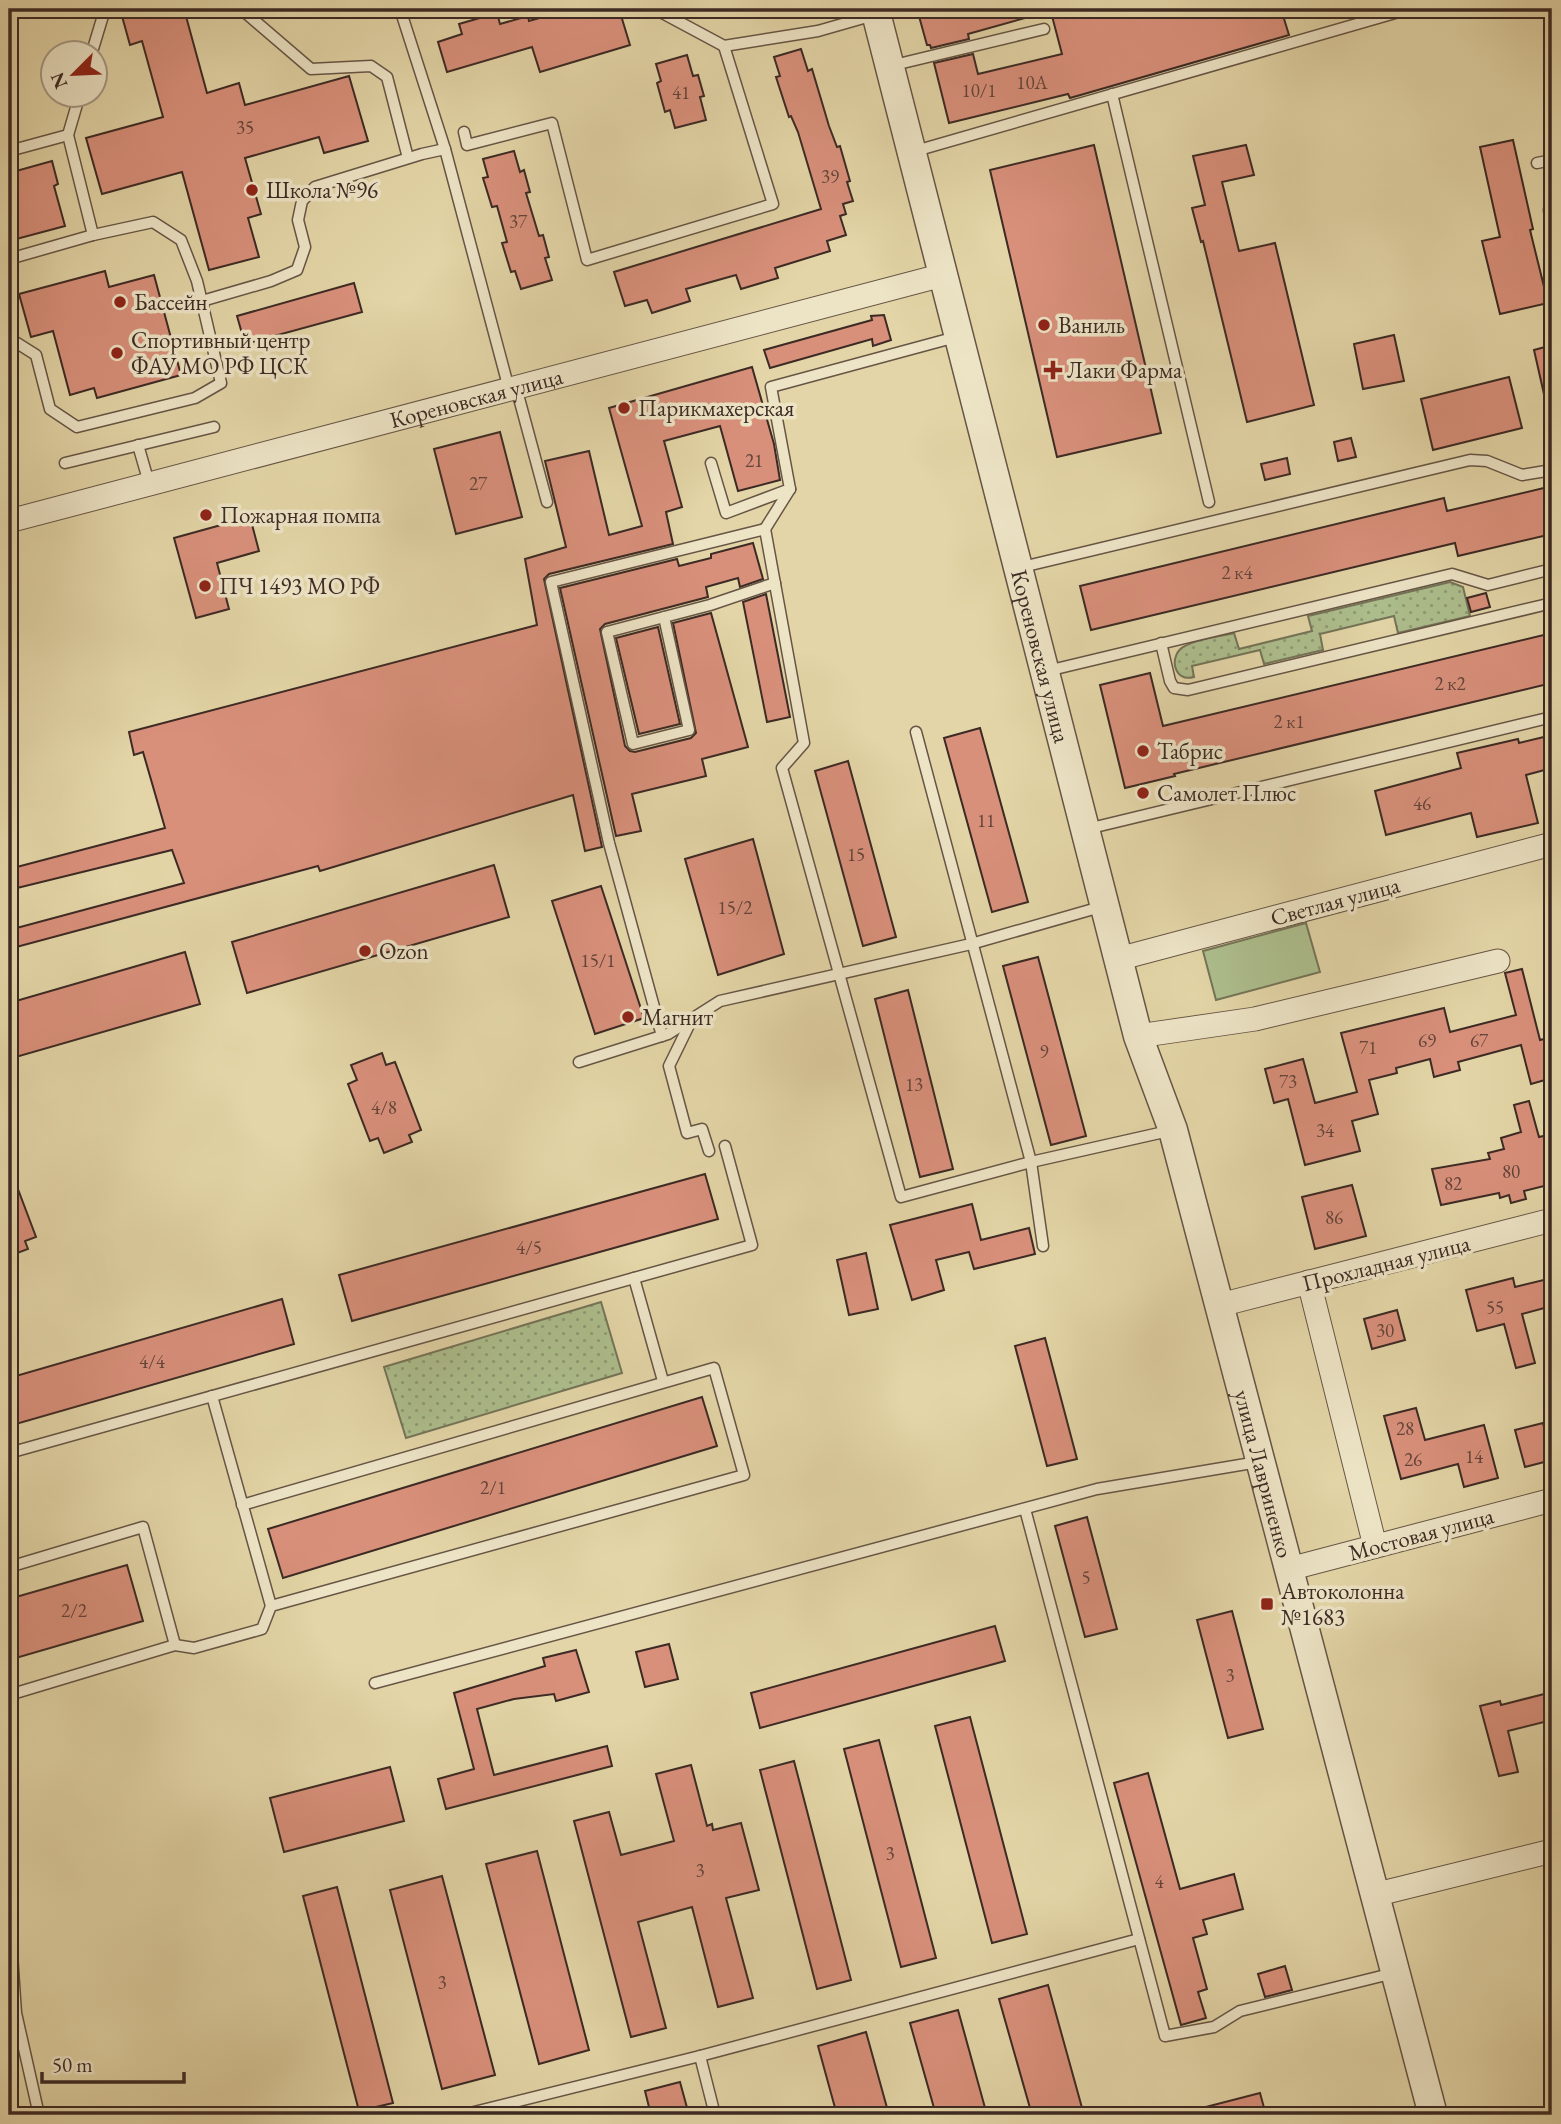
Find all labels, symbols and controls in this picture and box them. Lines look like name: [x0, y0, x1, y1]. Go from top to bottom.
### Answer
north arrow: [38, 38, 108, 108]
text: N: [44, 68, 73, 93]
house number: 10А: [1016, 70, 1049, 95]
house number: 10/1: [962, 78, 996, 103]
house number: 41: [672, 80, 690, 105]
house number: 35: [236, 115, 254, 140]
house number: 39: [821, 164, 839, 189]
place label: Школа №96: [266, 175, 378, 205]
marker: Школа №96: [244, 182, 260, 198]
house number: 37: [509, 209, 528, 234]
place label: Бассейн: [134, 287, 208, 317]
marker: Бассейн: [112, 294, 128, 310]
place label: Ваниль: [1058, 310, 1125, 340]
marker: Ваниль: [1036, 317, 1052, 333]
place label: Спортивный центр ФАУ МО РФ ЦСК: [131, 325, 311, 381]
marker: Спортивный центр ФАУ МО РФ ЦСК: [109, 345, 125, 361]
place label: Лаки Фарма: [1067, 355, 1183, 385]
street label: Кореновская улица: [386, 361, 567, 435]
marker: Лаки Фарма: [1045, 362, 1061, 378]
place label: Парикмахерская: [638, 393, 794, 423]
marker: Парикмахерская: [616, 400, 632, 416]
house number: 21: [745, 448, 763, 473]
house number: 27: [469, 471, 488, 496]
place label: Пожарная помпа: [220, 500, 381, 530]
marker: Пожарная помпа: [198, 507, 214, 523]
house number: 2 к4: [1221, 560, 1253, 585]
street label: Кореновская улица: [1004, 566, 1077, 747]
place label: ПЧ 1493 МО РФ: [219, 571, 380, 601]
marker: ПЧ 1493 МО РФ: [197, 578, 213, 594]
house number: 2 к2: [1434, 671, 1466, 696]
house number: 2 к1: [1273, 709, 1305, 734]
place label: Табрис: [1157, 736, 1223, 766]
marker: Табрис: [1135, 743, 1151, 759]
place label: Самолет Плюс: [1157, 778, 1296, 808]
marker: Самолет Плюс: [1135, 785, 1151, 801]
house number: 46: [1413, 791, 1431, 816]
house number: 11: [977, 808, 995, 833]
house number: 15: [847, 842, 865, 867]
street label: Светлая улица: [1267, 869, 1404, 933]
house number: 15/2: [718, 895, 752, 920]
place label: Ozon: [379, 936, 429, 966]
marker: Ozon: [357, 943, 373, 959]
house number: 15/1: [581, 948, 615, 973]
place label: Магнит: [642, 1002, 714, 1032]
marker: Магнит: [620, 1009, 636, 1025]
house number: 69: [1418, 1028, 1436, 1053]
house number: 67: [1470, 1028, 1489, 1053]
house number: 71: [1359, 1035, 1377, 1060]
house number: 9: [1039, 1039, 1049, 1064]
house number: 73: [1279, 1069, 1297, 1094]
house number: 13: [905, 1072, 923, 1097]
house number: 4/8: [371, 1095, 397, 1120]
house number: 34: [1316, 1118, 1335, 1143]
house number: 80: [1502, 1159, 1520, 1184]
house number: 82: [1444, 1171, 1462, 1196]
house number: 86: [1325, 1205, 1343, 1230]
street label: Прохладная улица: [1299, 1227, 1474, 1298]
house number: 4/5: [516, 1235, 542, 1260]
house number: 55: [1486, 1295, 1504, 1320]
house number: 30: [1376, 1318, 1394, 1343]
house number: 4/4: [139, 1349, 166, 1374]
street label: улица Лавриненко: [1227, 1386, 1300, 1561]
house number: 28: [1396, 1416, 1414, 1441]
house number: 14: [1465, 1444, 1484, 1469]
house number: 26: [1404, 1447, 1422, 1472]
house number: 2/1: [480, 1475, 506, 1500]
street label: Мостовая улица: [1345, 1500, 1498, 1568]
house number: 5: [1081, 1565, 1091, 1590]
place label: Автоколонна №1683: [1280, 1576, 1405, 1632]
marker: Автоколонна №1683: [1259, 1596, 1275, 1612]
house number: 2/2: [61, 1598, 87, 1623]
house number: 3: [1225, 1663, 1235, 1688]
house number: 3: [885, 1841, 895, 1866]
house number: 3: [695, 1858, 705, 1883]
house number: 4: [1154, 1869, 1164, 1894]
house number: 3: [437, 1970, 447, 1995]
scale bar: [42, 2040, 184, 2084]
text: 50 m: [52, 2051, 93, 2078]

